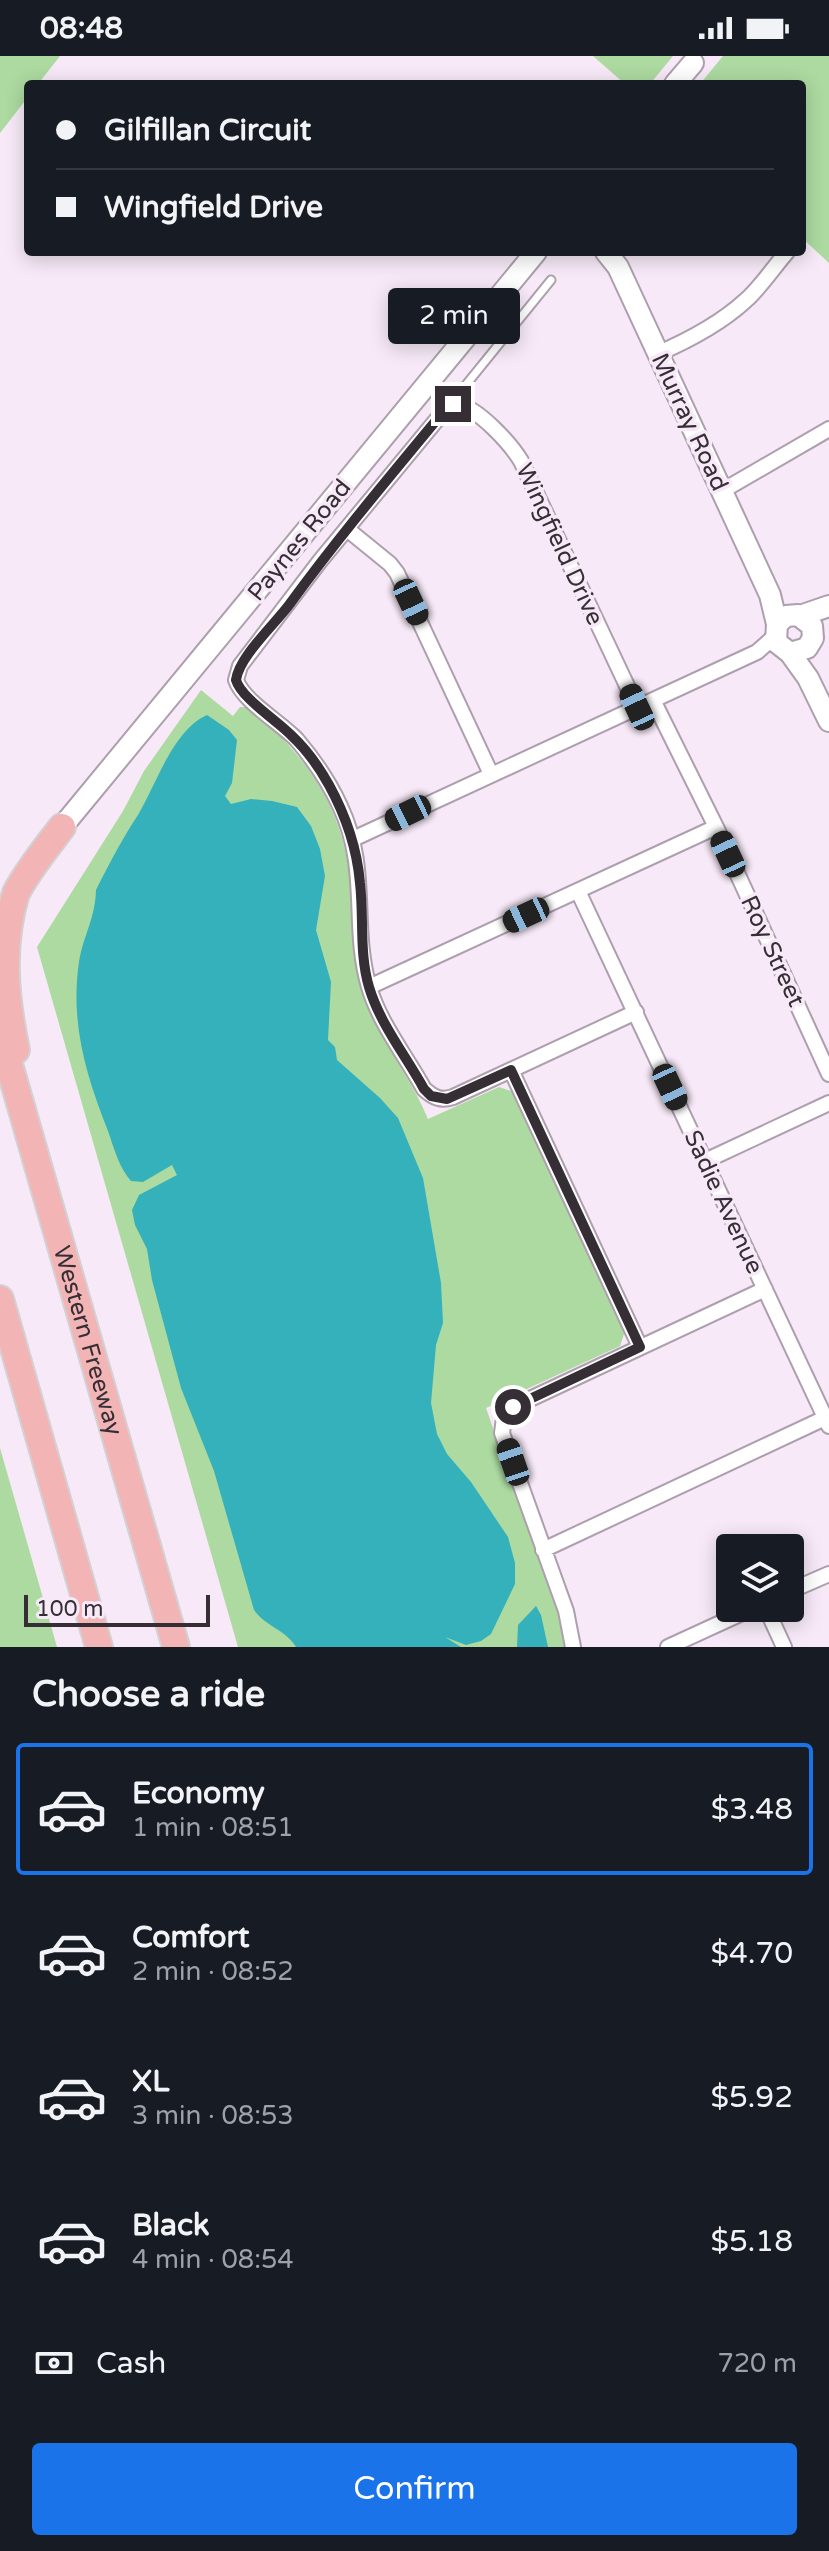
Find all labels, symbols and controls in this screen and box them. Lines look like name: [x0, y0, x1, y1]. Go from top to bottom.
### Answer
text: 08:48: [40, 10, 123, 47]
text: Gilfillan Circuit: [104, 112, 311, 149]
text: Wingfield Drive: [104, 189, 323, 226]
callout: 2 min: [387, 288, 519, 344]
text: 2 min: [419, 300, 489, 331]
street label: Murray Road: [645, 349, 734, 496]
route end: [435, 386, 471, 422]
street label: Wingfield Drive: [509, 459, 610, 630]
street label: Paynes Road: [242, 474, 357, 607]
car: [390, 575, 432, 629]
car: [616, 680, 658, 734]
car: [381, 792, 435, 834]
car: [707, 827, 749, 881]
street label: Roy Street: [734, 891, 811, 1011]
car: [499, 894, 553, 936]
car: [649, 1060, 691, 1114]
street label: Sadie Avenue: [678, 1126, 769, 1279]
street label: Western Freeway: [47, 1243, 129, 1439]
route start: [495, 1389, 531, 1425]
car: [494, 1435, 532, 1489]
map controls: [716, 1534, 804, 1622]
button: layers: [716, 1534, 804, 1622]
scale bar: [24, 1591, 210, 1627]
text: 100 m: [36, 1596, 103, 1622]
text: Choose a ride: [32, 1673, 265, 1716]
icon: car: [36, 1773, 108, 1845]
text: Economy: [132, 1775, 265, 1812]
text: $3.48: [711, 1791, 793, 1828]
text: 1 min · 08:51: [132, 1812, 294, 1843]
icon: car: [36, 1917, 108, 1989]
text: Comfort: [132, 1919, 250, 1956]
text: $4.70: [711, 1935, 793, 1972]
text: 2 min · 08:52: [132, 1956, 294, 1987]
icon: car: [36, 2061, 108, 2133]
text: XL: [132, 2063, 169, 2100]
text: $5.92: [711, 2079, 793, 2116]
text: 3 min · 08:53: [132, 2100, 294, 2131]
icon: car: [36, 2205, 108, 2277]
text: Black: [132, 2207, 209, 2244]
text: $5.18: [711, 2223, 793, 2260]
text: 4 min · 08:54: [132, 2244, 294, 2275]
icon: cash: [32, 2341, 76, 2385]
text: Cash: [96, 2345, 166, 2382]
text: 720 m: [717, 2348, 797, 2379]
button: Confirm: [32, 2443, 797, 2535]

